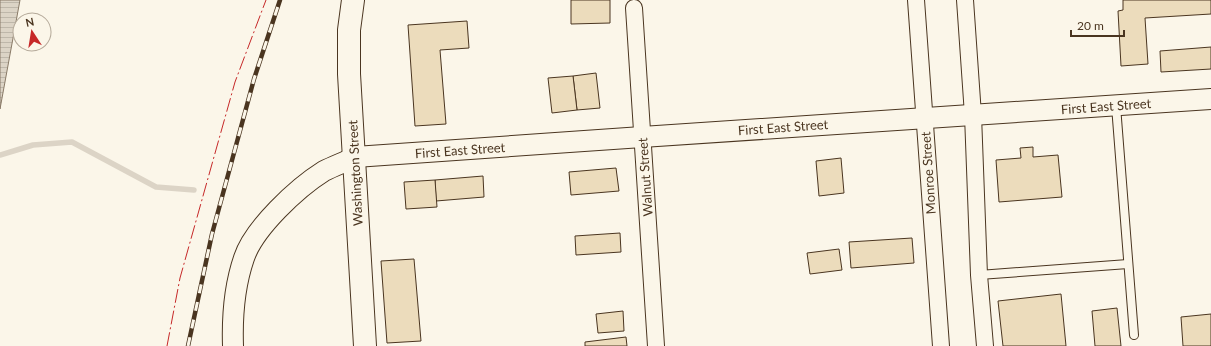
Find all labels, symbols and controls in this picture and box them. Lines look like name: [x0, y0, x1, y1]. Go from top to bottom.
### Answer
north arrow: [12, 12, 52, 52]
scale bar: [1071, 12, 1124, 38]
text: N: [24, 14, 35, 29]
text: 20 m: [1077, 18, 1104, 33]
street label: First East Street: [1060, 95, 1152, 117]
street label: First East Street: [737, 116, 829, 138]
street label: Washington Street: [344, 119, 366, 226]
street label: Monroe Street: [917, 131, 939, 215]
street label: Walnut Street: [634, 137, 656, 217]
street label: First East Street: [414, 139, 506, 161]

